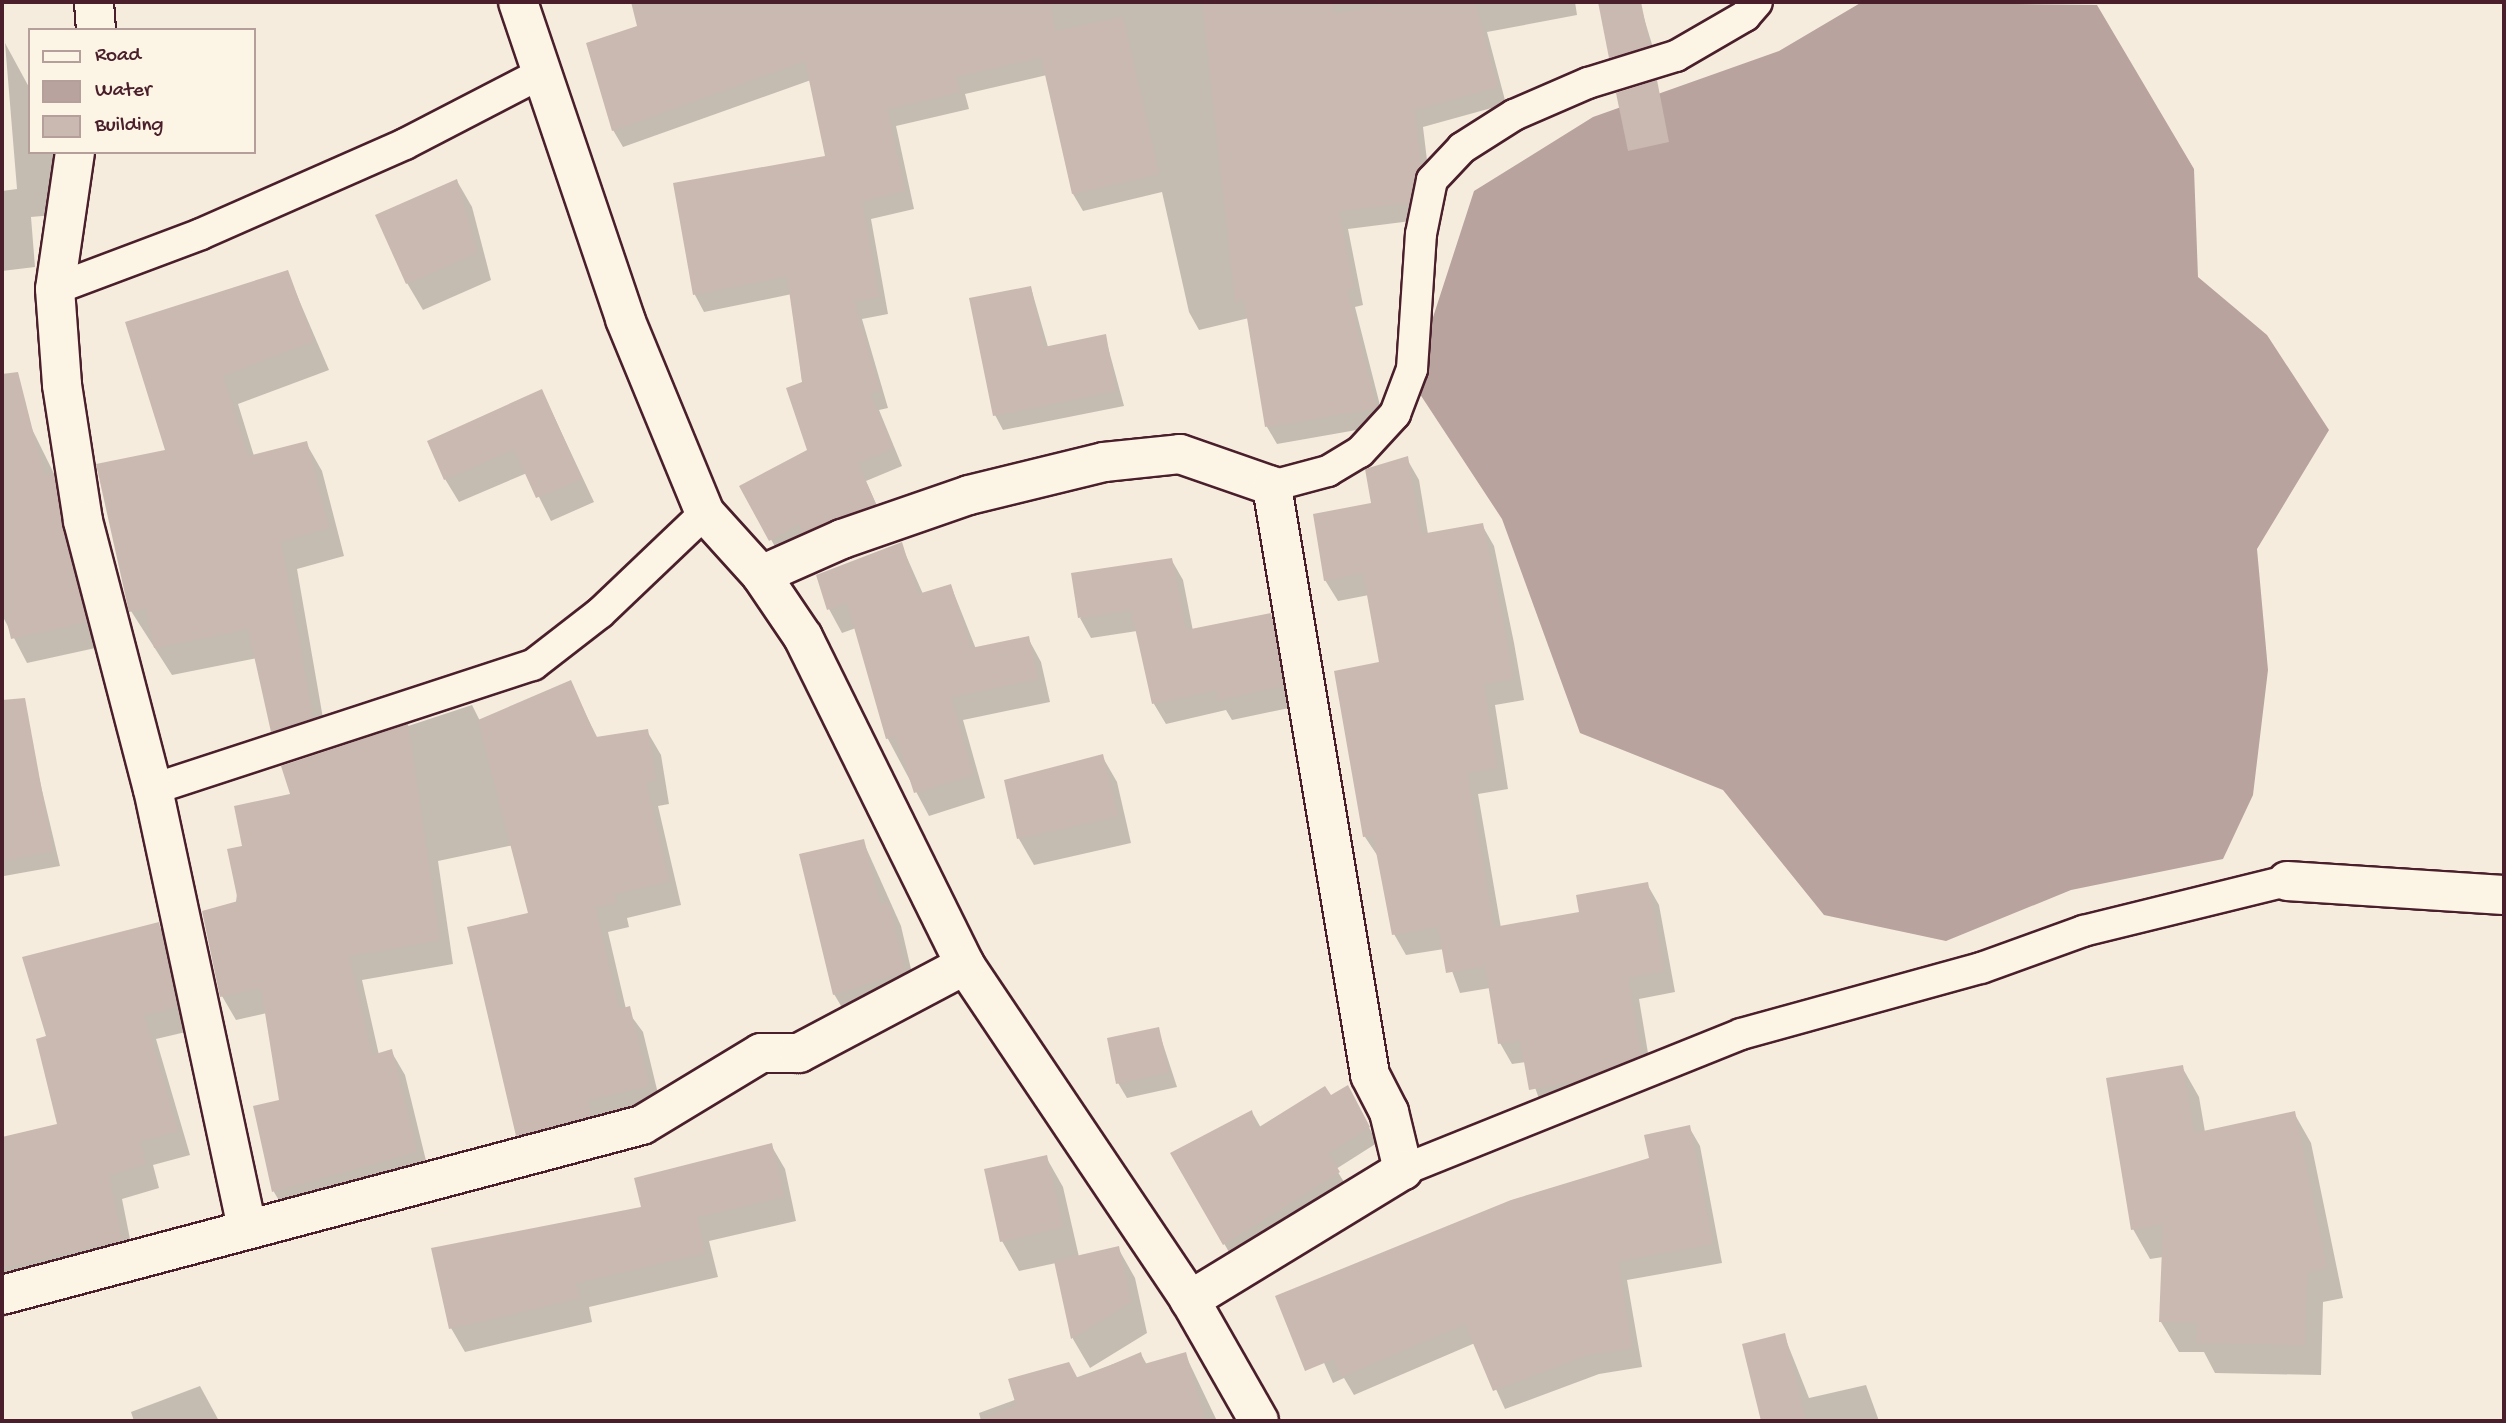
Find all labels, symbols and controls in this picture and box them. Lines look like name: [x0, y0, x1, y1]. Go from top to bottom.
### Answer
legend: [28, 28, 256, 154]
text: Road: [95, 44, 141, 69]
text: Water: [95, 79, 151, 104]
text: Building: [95, 114, 164, 139]

